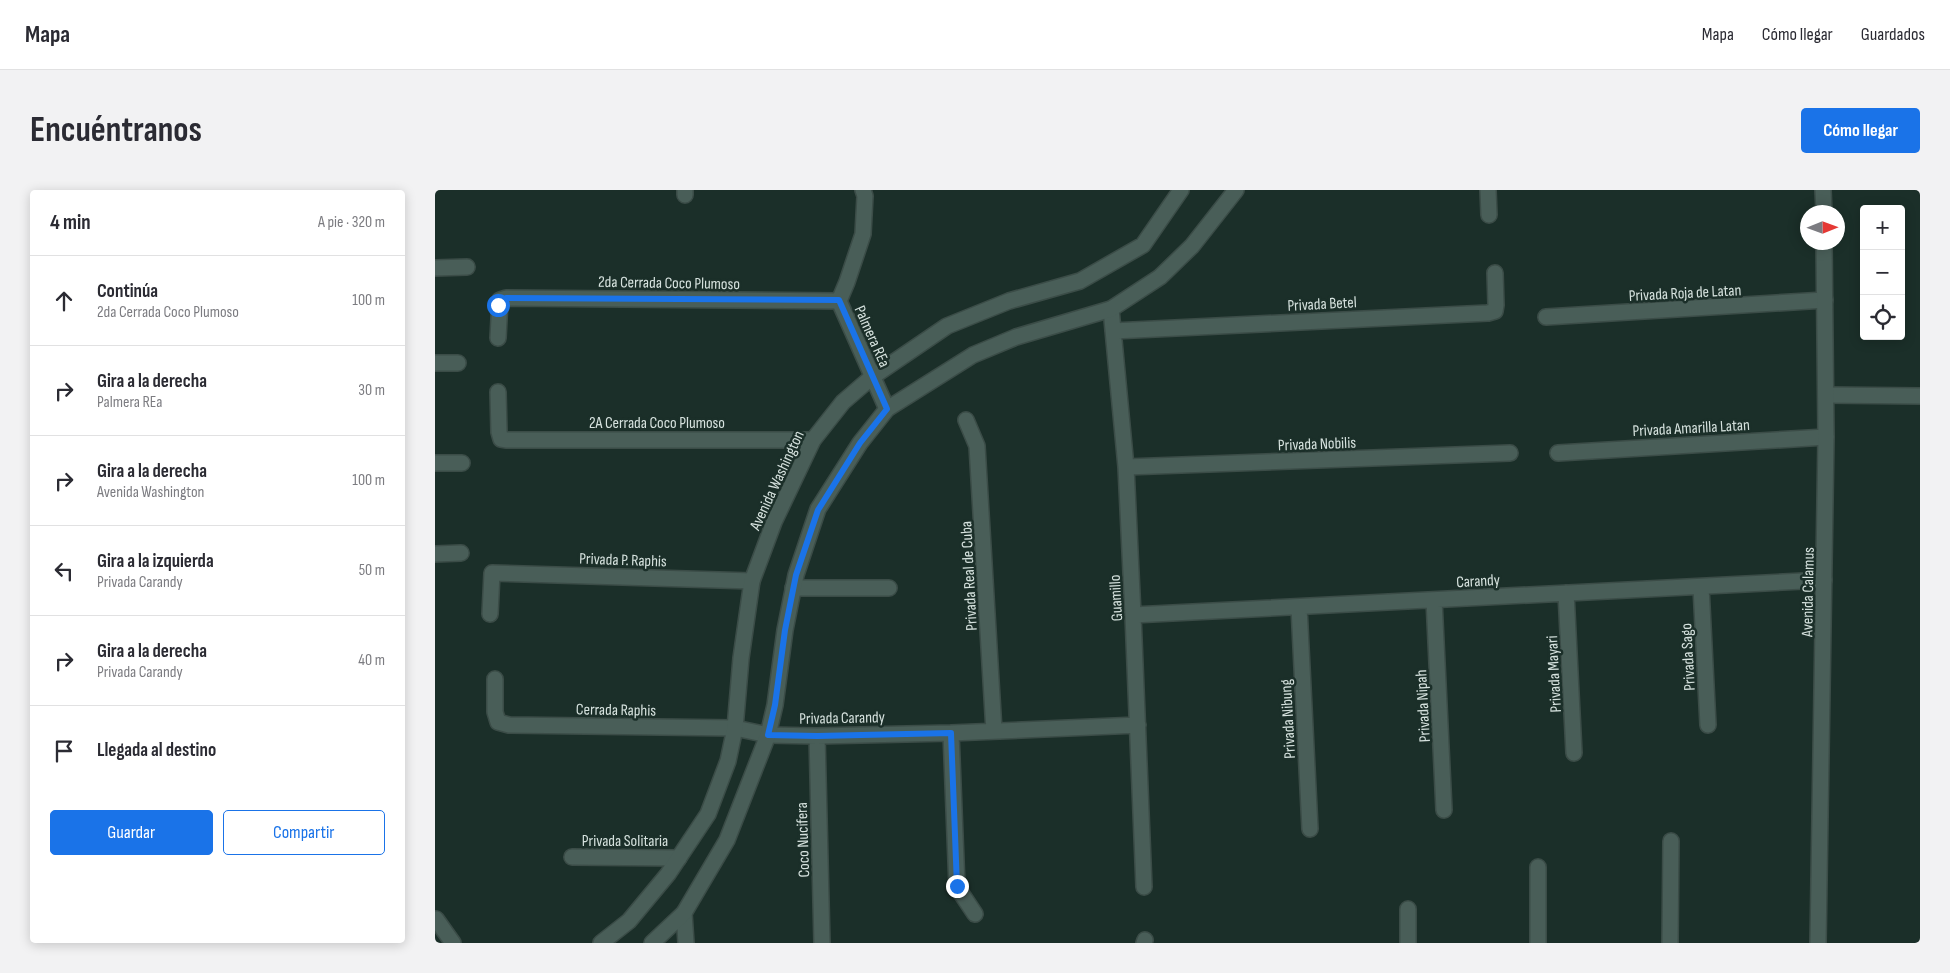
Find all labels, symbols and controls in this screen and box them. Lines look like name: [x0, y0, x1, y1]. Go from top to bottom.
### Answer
text: Mapa: [25, 20, 70, 49]
text: Mapa: [1702, 24, 1734, 45]
text: Cómo llegar: [1762, 24, 1833, 45]
text: Guardados: [1861, 24, 1925, 45]
button: Cómo llegar: [1801, 108, 1920, 153]
text: Encuéntranos: [30, 109, 202, 152]
north arrow: [1800, 205, 1845, 250]
map controls: [1860, 205, 1905, 340]
button: +: [1860, 205, 1905, 250]
text: 4 min: [50, 210, 91, 235]
text: A pie · 320 m: [318, 213, 385, 232]
button: −: [1860, 250, 1905, 295]
street label: 2da Cerrada Coco Plumoso: [598, 273, 740, 294]
text: Continúa: [97, 280, 158, 303]
street label: Privada Roja de Latan: [1628, 281, 1742, 306]
icon: ahead: [50, 287, 78, 315]
text: 100 m: [352, 291, 385, 310]
street label: Privada Betel: [1287, 293, 1357, 316]
route start: [487, 294, 510, 317]
button: locate: [1860, 295, 1905, 340]
text: 2da Cerrada Coco Plumoso: [97, 303, 239, 322]
street label: Palmera REa: [850, 303, 894, 370]
text: Gira a la derecha: [97, 370, 207, 393]
icon: right: [50, 377, 78, 405]
text: 30 m: [358, 381, 385, 400]
text: Palmera REa: [97, 393, 162, 412]
street label: 2A Cerrada Coco Plumoso: [589, 414, 725, 433]
street label: Privada Amarilla Latan: [1632, 416, 1750, 441]
street label: Avenida Washington: [746, 428, 809, 534]
street label: Privada Nobilis: [1278, 434, 1357, 455]
text: Gira a la derecha: [97, 460, 207, 483]
icon: right: [50, 467, 78, 495]
text: 100 m: [352, 471, 385, 490]
text: Avenida Washington: [97, 483, 204, 502]
street label: Privada Real de Cuba: [957, 521, 982, 631]
street label: Avenida Calamus: [1798, 547, 1819, 638]
street label: Privada P. Raphis: [579, 549, 667, 572]
text: Gira a la izquierda: [97, 550, 214, 573]
icon: left: [50, 557, 78, 585]
text: 50 m: [359, 561, 385, 580]
street label: Carandy: [1456, 571, 1500, 592]
text: Privada Carandy: [97, 573, 183, 592]
street label: Guamillo: [1106, 574, 1127, 622]
street label: Privada Sago: [1677, 623, 1700, 691]
street label: Privada Mayari: [1543, 635, 1566, 713]
text: Gira a la derecha: [97, 640, 207, 663]
icon: right: [50, 647, 78, 675]
text: 40 m: [358, 651, 385, 670]
text: Privada Carandy: [97, 663, 183, 682]
street label: Privada Nipah: [1412, 669, 1435, 743]
street label: Privada Nibung: [1277, 679, 1300, 759]
street label: Cerrada Raphis: [576, 700, 656, 721]
street label: Privada Carandy: [799, 708, 885, 729]
icon: arrive: [50, 737, 78, 765]
text: Llegada al destino: [97, 739, 216, 762]
street label: Coco Nucifera: [793, 802, 814, 878]
button: Guardar: [50, 810, 213, 855]
button: Compartir: [223, 810, 385, 855]
street label: Privada Solitaria: [582, 832, 668, 851]
route end: [946, 875, 969, 898]

